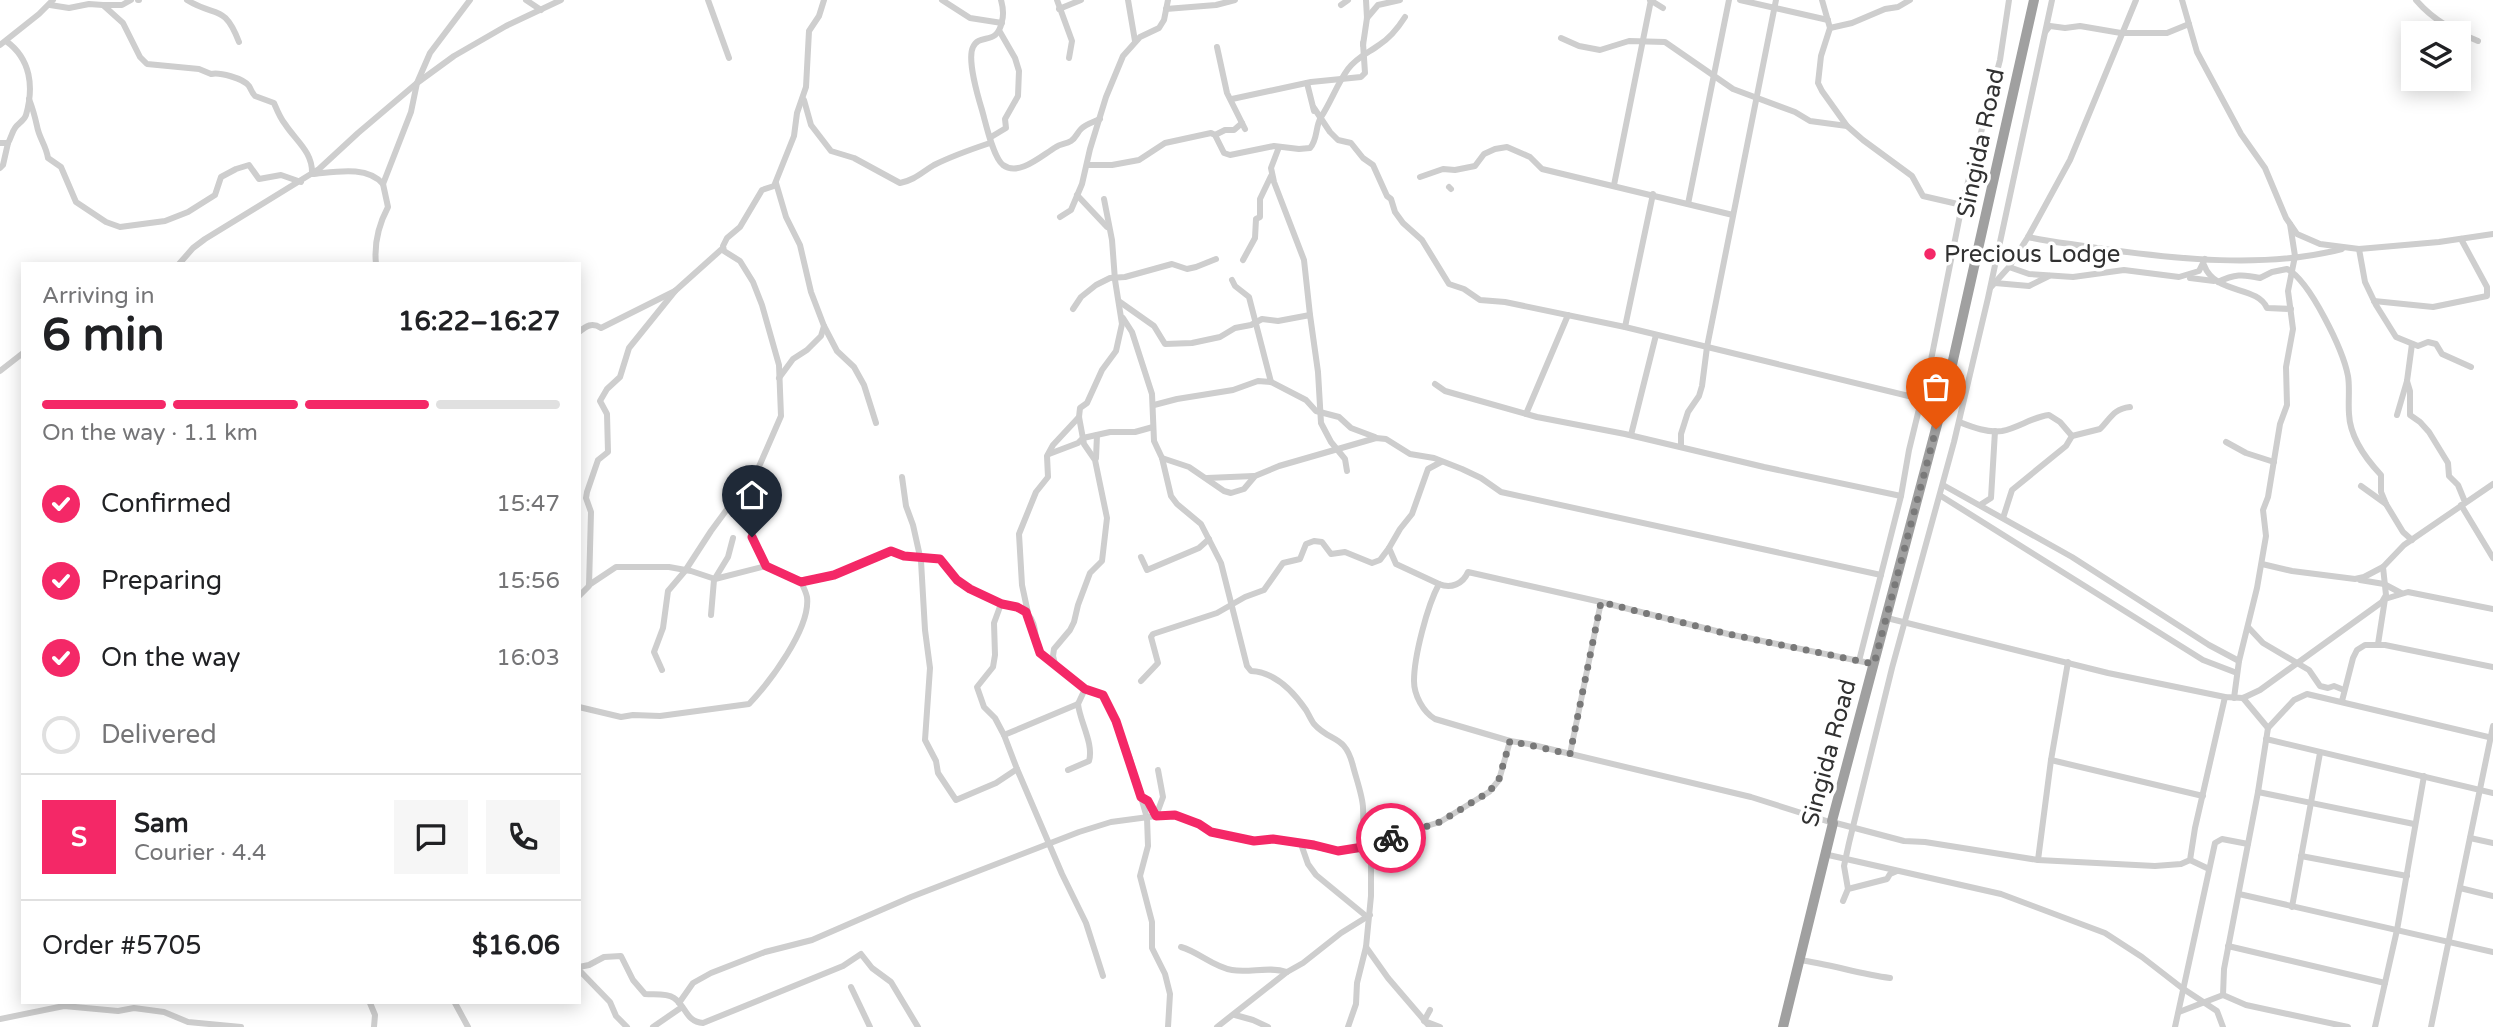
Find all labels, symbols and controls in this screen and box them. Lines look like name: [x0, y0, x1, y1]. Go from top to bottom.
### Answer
map controls: [2401, 21, 2471, 91]
button: layers: [2401, 21, 2471, 91]
street label: Singida Road: [1951, 66, 2011, 220]
place label: Precious Lodge: [1944, 240, 2120, 269]
marker: Precious Lodge: [1922, 246, 1938, 262]
text: Arriving in: [42, 282, 155, 310]
text: 16:22–16:27: [398, 306, 560, 337]
text: 6 min: [42, 308, 165, 363]
pin: [1906, 357, 1966, 429]
icon: bag: [1917, 368, 1955, 406]
text: On the way · 1.1 km: [42, 419, 258, 447]
pin: [722, 465, 782, 537]
icon: home: [733, 476, 771, 514]
icon: check: [42, 485, 80, 523]
text: Confirmed: [101, 488, 231, 519]
text: 15:47: [496, 490, 560, 518]
icon: check: [42, 562, 80, 600]
text: Preparing: [101, 565, 222, 596]
text: 15:56: [496, 567, 560, 595]
icon: check: [42, 639, 80, 677]
text: On the way: [101, 642, 241, 673]
text: 16:03: [496, 644, 560, 672]
street label: Singida Road: [1795, 676, 1863, 830]
text: Delivered: [101, 719, 217, 750]
button: chat: [394, 800, 468, 874]
button: phone: [486, 800, 560, 874]
courier: [1356, 803, 1426, 873]
text: Sam: [134, 808, 189, 839]
icon: bike: [1372, 819, 1410, 857]
text: S: [71, 822, 87, 853]
text: Courier · 4.4: [134, 839, 266, 867]
text: Order #5705: [42, 930, 202, 961]
text: $16.06: [472, 930, 560, 961]

